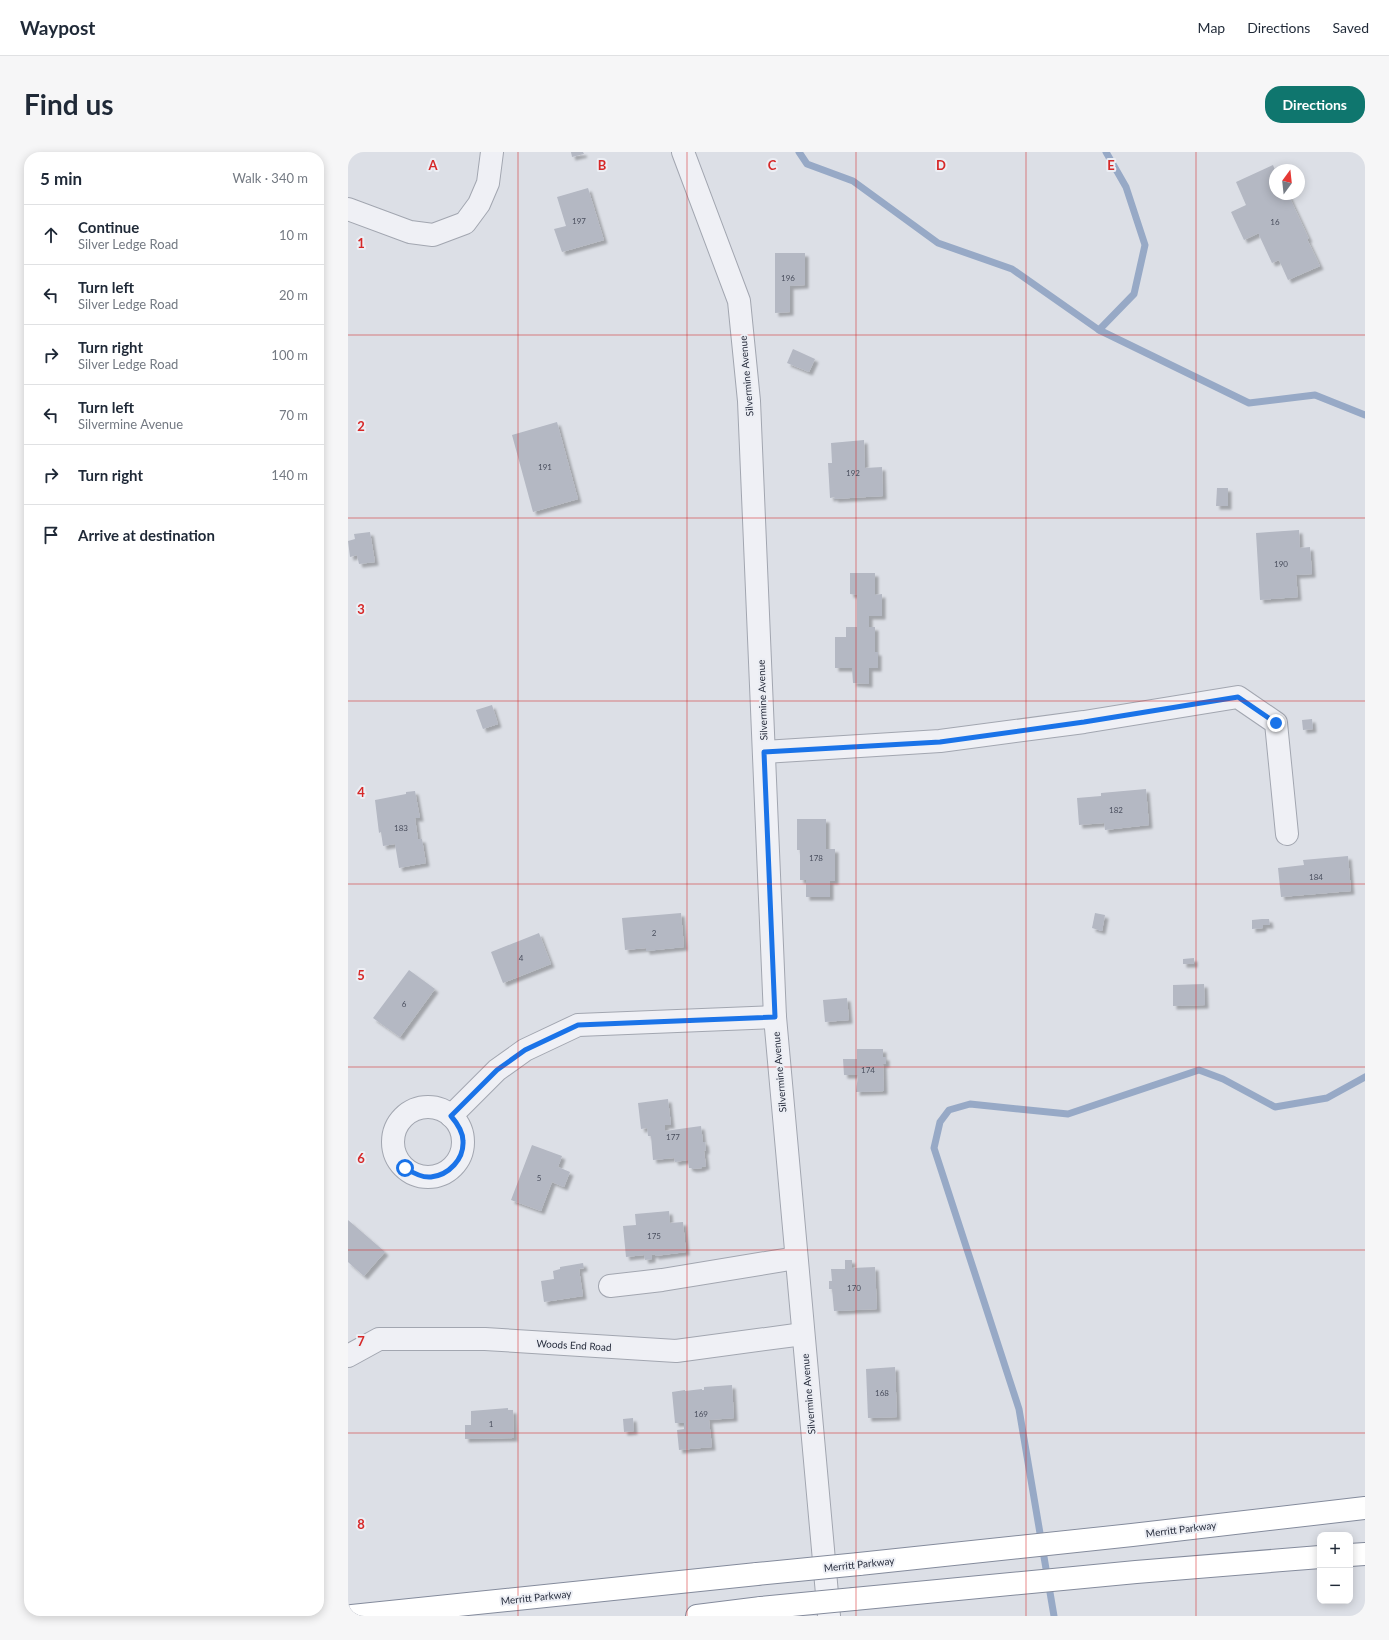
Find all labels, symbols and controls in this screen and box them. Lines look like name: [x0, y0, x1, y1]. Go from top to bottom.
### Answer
text: Waypost: [20, 16, 95, 39]
text: Map: [1198, 19, 1225, 36]
text: Directions: [1247, 19, 1310, 36]
text: Saved: [1332, 19, 1369, 36]
button: Directions: [1265, 86, 1365, 123]
text: Find us: [24, 87, 114, 121]
text: A: [427, 157, 438, 173]
text: B: [598, 157, 607, 173]
text: C: [768, 157, 777, 173]
text: D: [936, 157, 946, 173]
text: E: [1107, 157, 1115, 173]
north arrow: [1269, 164, 1305, 200]
text: 5 min: [40, 168, 82, 189]
text: Walk · 340 m: [232, 170, 308, 186]
house number: 197: [572, 216, 586, 226]
house number: 16: [1270, 217, 1280, 227]
text: Continue: [78, 218, 139, 236]
icon: ahead: [40, 224, 62, 246]
text: 10 m: [279, 227, 308, 243]
text: 1: [357, 235, 365, 251]
text: Silver Ledge Road: [78, 236, 178, 252]
house number: 196: [781, 273, 795, 283]
text: Turn left: [78, 278, 134, 296]
icon: left: [40, 284, 62, 306]
text: 20 m: [279, 287, 308, 303]
text: Silver Ledge Road: [78, 296, 178, 312]
street label: Silvermine Avenue: [736, 335, 756, 417]
text: Turn right: [78, 338, 143, 356]
icon: right: [40, 344, 62, 366]
text: 100 m: [271, 347, 308, 363]
text: Silver Ledge Road: [78, 356, 178, 372]
text: Turn left: [78, 398, 134, 416]
icon: left: [40, 404, 62, 426]
text: 70 m: [279, 407, 308, 423]
text: Silvermine Avenue: [78, 416, 183, 432]
text: 2: [357, 418, 365, 434]
house number: 191: [538, 462, 552, 472]
icon: right: [40, 464, 62, 486]
text: Turn right: [78, 466, 143, 484]
text: 140 m: [271, 467, 308, 483]
house number: 192: [846, 468, 860, 478]
icon: arrive: [40, 524, 62, 546]
text: Arrive at destination: [78, 526, 215, 544]
house number: 190: [1274, 559, 1288, 569]
text: 3: [357, 601, 365, 617]
street label: Silvermine Avenue: [755, 659, 769, 741]
route end: [1267, 714, 1285, 732]
text: 4: [357, 784, 365, 800]
house number: 182: [1109, 805, 1123, 815]
house number: 183: [394, 823, 408, 833]
house number: 178: [809, 853, 823, 863]
house number: 184: [1309, 872, 1323, 882]
house number: 2: [652, 928, 657, 938]
house number: 4: [519, 953, 524, 963]
text: 5: [357, 967, 365, 983]
house number: 6: [402, 999, 407, 1009]
street label: Silvermine Avenue: [769, 1031, 789, 1113]
house number: 174: [861, 1065, 875, 1075]
house number: 177: [666, 1132, 680, 1142]
text: 6: [357, 1150, 365, 1166]
route start: [396, 1159, 414, 1177]
house number: 5: [537, 1173, 542, 1183]
house number: 175: [647, 1231, 661, 1241]
house number: 170: [847, 1283, 861, 1293]
text: 7: [357, 1333, 365, 1349]
street label: Woods End Road: [536, 1337, 612, 1353]
street label: Silvermine Avenue: [798, 1353, 818, 1435]
house number: 168: [875, 1388, 889, 1398]
house number: 169: [694, 1409, 708, 1419]
house number: 1: [489, 1419, 494, 1429]
text: 8: [357, 1516, 365, 1532]
street label: Merritt Parkway: [1145, 1519, 1218, 1539]
map controls: [1317, 1532, 1353, 1604]
button: +: [1317, 1532, 1353, 1568]
street label: Merritt Parkway: [823, 1554, 896, 1574]
button: −: [1317, 1568, 1353, 1604]
street label: Merritt Parkway: [500, 1587, 573, 1607]

